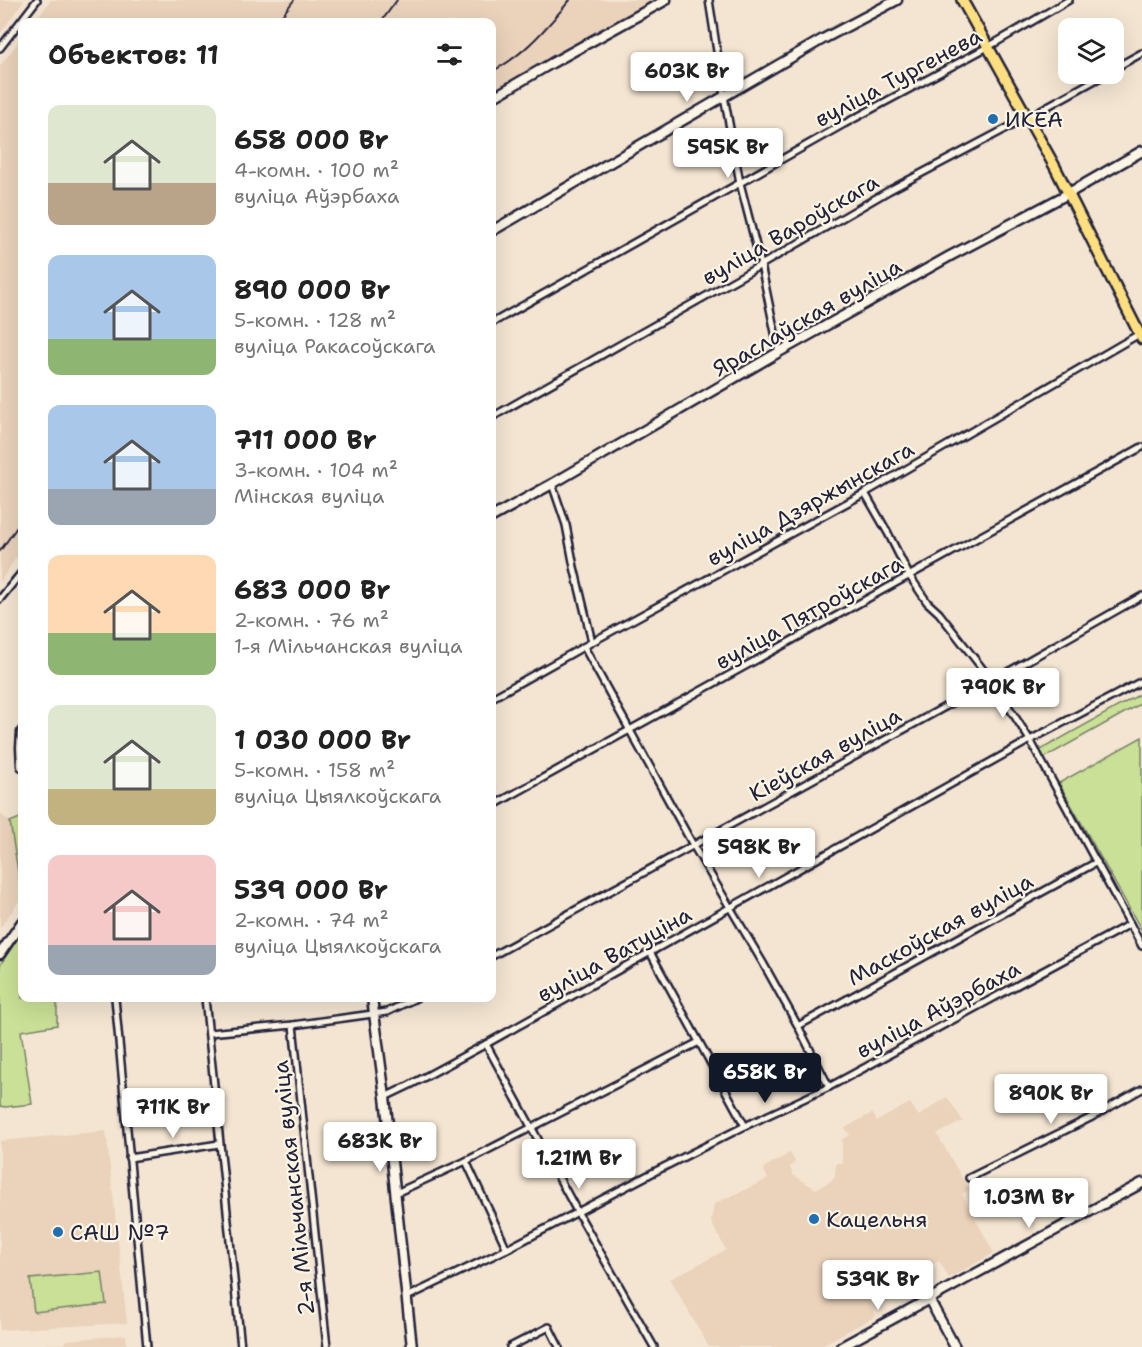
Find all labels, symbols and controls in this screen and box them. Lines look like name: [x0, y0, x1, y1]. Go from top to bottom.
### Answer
map controls: [1058, 18, 1124, 84]
button: layers: [1058, 18, 1124, 84]
street label: вуліца Тургенева: [810, 21, 987, 134]
text: Объектов: 11: [48, 37, 219, 72]
icon: filters: [433, 38, 466, 71]
pin: 603K Br: [632, 52, 742, 103]
text: 603K Br: [644, 58, 730, 84]
place label: ИКЕА: [1005, 105, 1063, 134]
marker: ИКЕА: [986, 112, 1000, 126]
text: 658 000 Br: [234, 122, 389, 157]
pin: 595K Br: [673, 128, 783, 179]
icon: home: [96, 129, 168, 201]
text: 595K Br: [687, 134, 769, 160]
text: 4-комн. · 100 m²: [234, 157, 399, 183]
street label: вуліца Вароўскага: [697, 167, 884, 292]
text: вуліца Аўэрбаха: [234, 183, 399, 209]
street label: Яраслаўская вуліца: [708, 251, 907, 383]
text: 890 000 Br: [234, 272, 391, 307]
icon: home: [96, 279, 168, 351]
text: 5-комн. · 128 m²: [234, 307, 396, 333]
text: вуліца Ракасоўскага: [234, 333, 435, 359]
text: 711 000 Br: [234, 422, 377, 457]
icon: home: [96, 429, 168, 501]
street label: вуліца Дзяржынскага: [701, 434, 919, 573]
text: 3-комн. · 104 m²: [234, 457, 398, 483]
text: Мінская вуліца: [234, 483, 384, 509]
street label: вуліца Пятроўскага: [710, 549, 909, 676]
text: 683 000 Br: [234, 572, 390, 607]
icon: home: [96, 579, 168, 651]
text: 2-комн. · 76 m²: [234, 607, 389, 633]
text: 1-я Мільчанская вуліца: [234, 633, 462, 659]
pin: 790K Br: [948, 668, 1058, 719]
text: 790K Br: [960, 674, 1046, 700]
street label: Кіеўская вуліца: [744, 701, 907, 808]
text: 1 030 000 Br: [234, 722, 411, 757]
icon: home: [96, 729, 168, 801]
text: 5-комн. · 158 m²: [234, 757, 395, 783]
text: вуліца Цыялкоўскага: [234, 783, 441, 809]
pin: 598K Br: [704, 828, 814, 879]
text: 598K Br: [717, 834, 801, 860]
street label: Маскоўская вуліца: [842, 866, 1038, 992]
text: 539 000 Br: [234, 872, 388, 907]
icon: home: [96, 879, 168, 951]
street label: вуліца Ватуціна: [532, 900, 697, 1009]
text: 2-комн. · 74 m²: [234, 907, 389, 933]
text: вуліца Цыялкоўскага: [234, 933, 441, 959]
street label: вуліца Аўэрбаха: [851, 954, 1026, 1065]
pin: 658K Br: [710, 1053, 820, 1104]
street label: 2-я Мільчанская вуліца: [266, 1059, 321, 1317]
text: 658K Br: [723, 1059, 807, 1085]
pin: 890K Br: [996, 1074, 1106, 1125]
text: 890K Br: [1008, 1080, 1094, 1106]
pin: 711K Br: [118, 1088, 228, 1139]
text: 711K Br: [136, 1094, 210, 1120]
pin: 683K Br: [325, 1122, 435, 1173]
text: 683K Br: [337, 1128, 423, 1154]
pin: 1.21M Br: [517, 1139, 641, 1190]
text: 1.21M Br: [536, 1145, 622, 1171]
pin: 1.03M Br: [967, 1178, 1091, 1229]
text: 1.03M Br: [983, 1184, 1075, 1210]
place label: Кацельня: [826, 1205, 928, 1234]
marker: Кацельня: [807, 1212, 821, 1226]
place label: САШ №7: [70, 1218, 170, 1247]
marker: САШ №7: [51, 1225, 65, 1239]
pin: 539K Br: [823, 1260, 933, 1311]
text: 539K Br: [836, 1266, 920, 1292]

